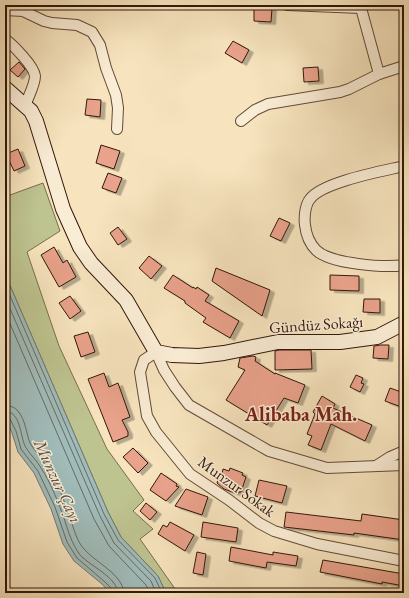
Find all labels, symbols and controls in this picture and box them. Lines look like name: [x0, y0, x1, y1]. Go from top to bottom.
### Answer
street label: Gündüz Sokağı: [268, 311, 364, 338]
district label: Alibaba Mah.: [244, 401, 357, 427]
water label: Munzur Çayı: [29, 435, 87, 526]
street label: Munzur Sokak: [194, 451, 280, 522]

